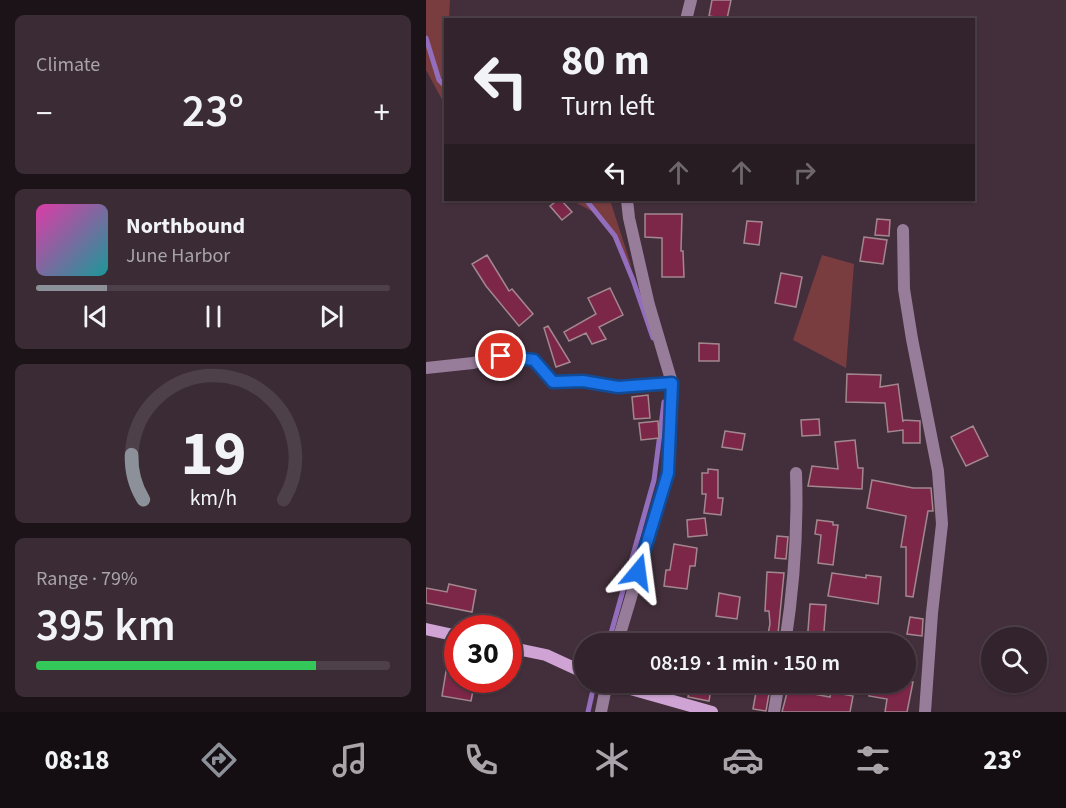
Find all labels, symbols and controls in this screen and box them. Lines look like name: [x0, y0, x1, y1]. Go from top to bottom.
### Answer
text: 80 m: [561, 31, 650, 91]
icon: left: [462, 42, 540, 120]
text: Climate: [36, 51, 100, 79]
text: 23°: [182, 80, 244, 144]
text: Turn left: [561, 87, 655, 126]
text: −: [36, 90, 52, 137]
text: +: [374, 90, 390, 137]
icon: left: [599, 156, 632, 189]
icon: ahead: [662, 156, 695, 189]
icon: ahead: [725, 156, 758, 189]
icon: right: [788, 156, 821, 189]
text: Northbound: [126, 210, 245, 242]
text: June Harbor: [126, 242, 230, 270]
icon: previous: [79, 300, 112, 333]
icon: pause: [197, 300, 230, 333]
icon: next: [315, 300, 348, 333]
pin: [475, 330, 526, 381]
icon: arrive: [484, 339, 517, 372]
text: 19: [180, 410, 246, 499]
text: km/h: [189, 484, 237, 515]
position arrow: [606, 540, 670, 604]
text: Range · 79%: [36, 565, 137, 593]
text: 395 km: [36, 594, 176, 658]
speed limit sign: 30: [444, 615, 522, 693]
map controls: [981, 627, 1047, 693]
button: search: [981, 627, 1047, 693]
text: 08:19 · 1 min · 150 m: [650, 647, 840, 679]
icon: directions: [198, 739, 240, 781]
icon: music: [329, 739, 371, 781]
icon: phone: [460, 739, 502, 781]
icon: climate: [591, 739, 633, 781]
icon: car: [722, 739, 764, 781]
icon: filters: [852, 739, 894, 781]
text: 08:18: [44, 741, 110, 780]
text: 23°: [983, 741, 1022, 780]

